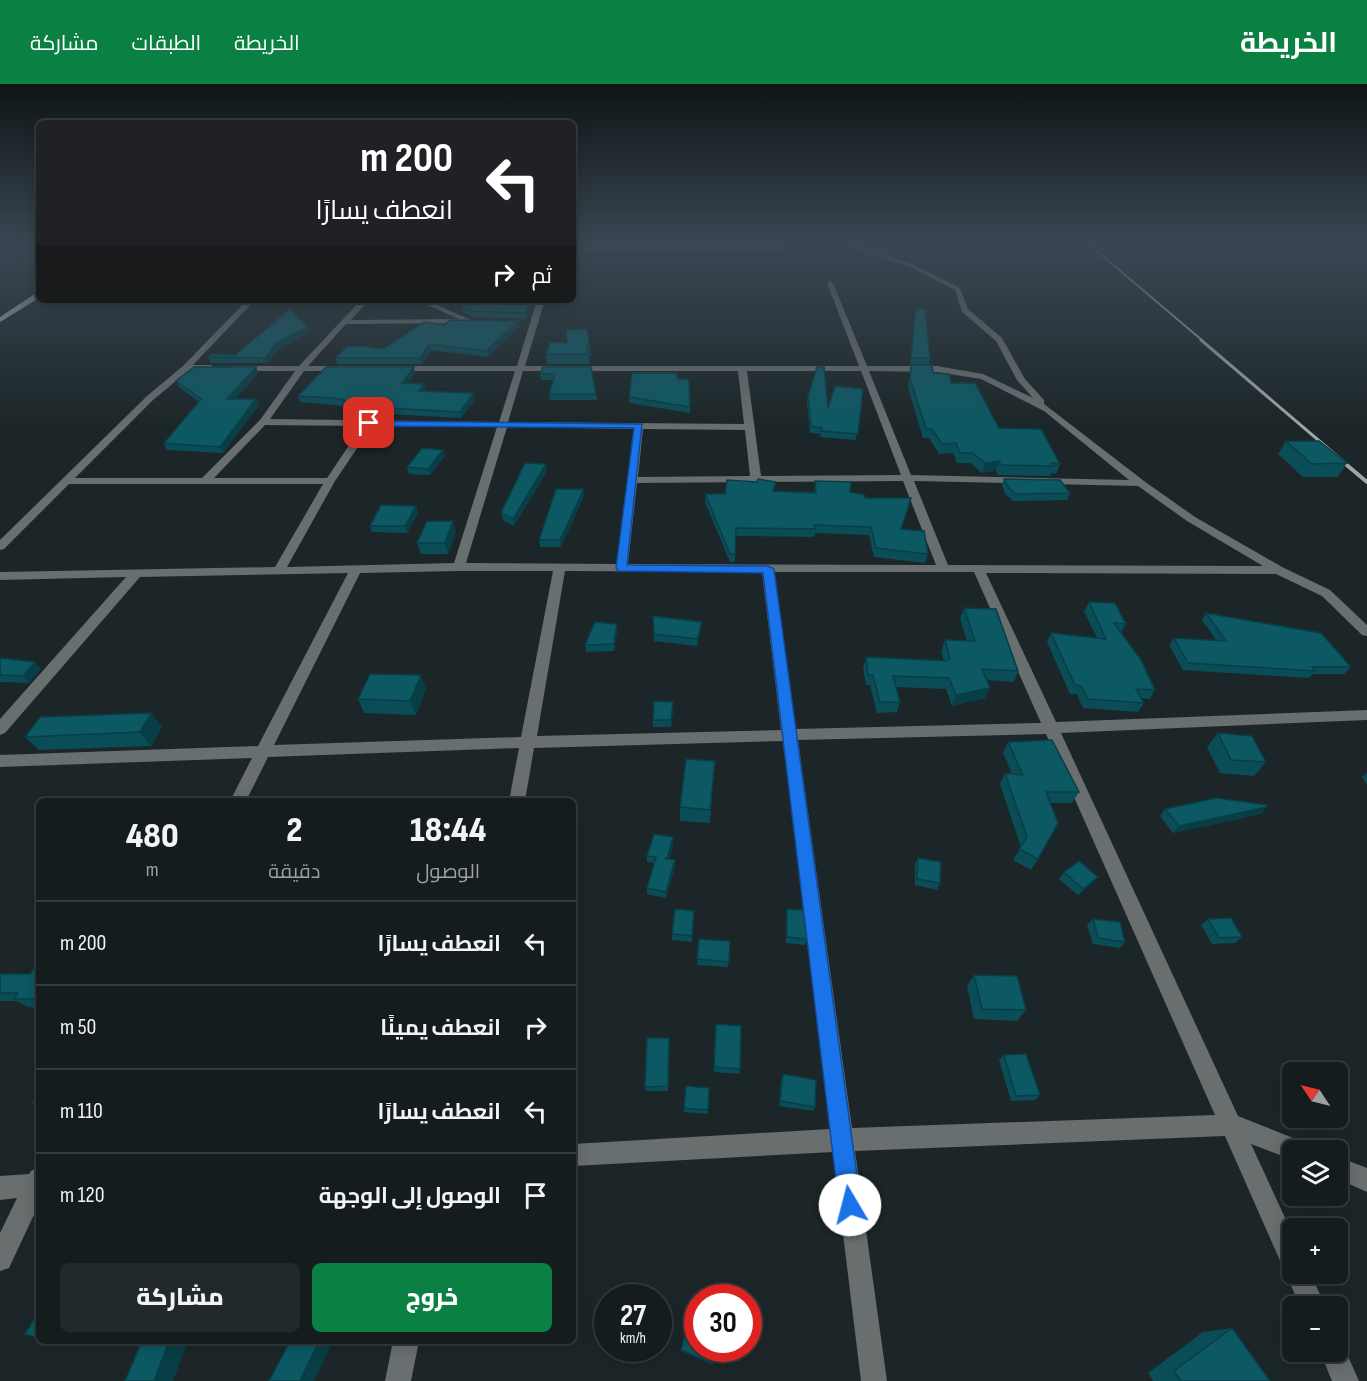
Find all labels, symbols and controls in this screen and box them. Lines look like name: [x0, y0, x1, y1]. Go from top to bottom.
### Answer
text: الخريطة: [1240, 27, 1337, 60]
text: مشاركة: [30, 31, 99, 56]
text: الطبقات: [132, 31, 201, 56]
text: الخريطة: [234, 31, 300, 56]
text: 200 m: [360, 133, 453, 184]
icon: left: [474, 144, 552, 222]
text: انعطف يسارًا: [316, 195, 453, 227]
icon: right: [487, 258, 520, 291]
text: ثم: [532, 263, 552, 290]
pin: [343, 397, 394, 448]
icon: arrive: [352, 406, 385, 439]
text: 2: [286, 809, 302, 852]
text: 18:44: [410, 809, 486, 852]
text: 480: [126, 815, 179, 858]
text: m: [146, 858, 159, 882]
text: دقيقة: [268, 860, 320, 884]
text: الوصول: [416, 860, 480, 884]
icon: left: [519, 927, 552, 960]
text: 200 m: [60, 930, 106, 957]
text: انعطف يسارًا: [378, 931, 501, 958]
icon: right: [519, 1011, 552, 1044]
text: 50 m: [60, 1014, 96, 1041]
text: انعطف يمينًا: [380, 1015, 501, 1042]
north arrow: [1282, 1062, 1348, 1128]
map controls: [1282, 1062, 1348, 1362]
icon: left: [519, 1095, 552, 1128]
text: 110 m: [60, 1098, 103, 1125]
text: انعطف يسارًا: [378, 1099, 501, 1126]
button: layers: [1282, 1140, 1348, 1206]
position arrow: [818, 1173, 882, 1237]
icon: arrive: [519, 1179, 552, 1212]
text: 120 m: [60, 1182, 104, 1209]
text: الوصول إلى الوجهة: [319, 1183, 501, 1210]
button: +: [1282, 1218, 1348, 1284]
button: مشاركة: [60, 1263, 300, 1332]
button: خروج: [312, 1263, 552, 1332]
speed limit sign: 30: [684, 1284, 762, 1362]
button: −: [1282, 1296, 1348, 1362]
text: 27: [620, 1298, 646, 1334]
text: km/h: [620, 1329, 646, 1348]

